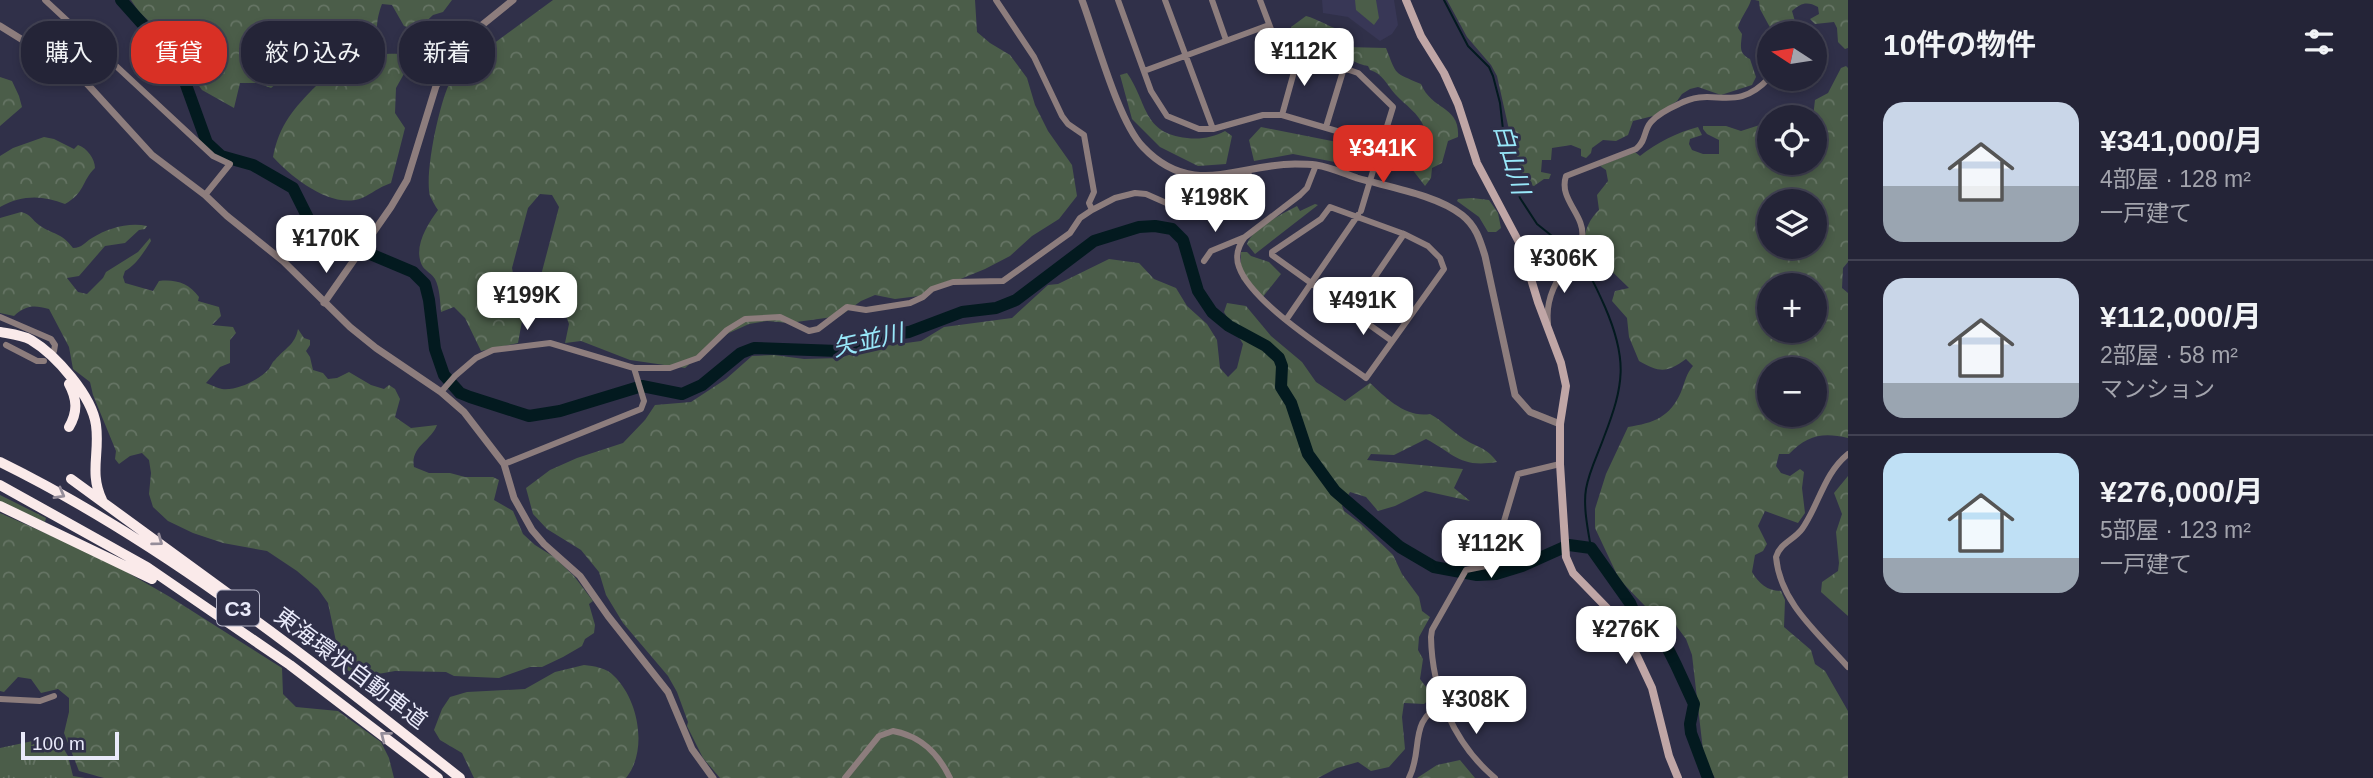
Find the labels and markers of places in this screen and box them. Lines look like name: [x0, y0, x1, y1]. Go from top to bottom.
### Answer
pin: ¥112K: [1255, 28, 1353, 88]
pin: ¥341K: [1334, 125, 1432, 185]
pin: ¥198K: [1166, 174, 1264, 234]
pin: ¥170K: [277, 216, 375, 275]
pin: ¥306K: [1515, 236, 1613, 295]
pin: ¥199K: [478, 272, 576, 332]
pin: ¥491K: [1314, 278, 1412, 337]
pin: ¥112K: [1442, 520, 1540, 580]
pin: ¥276K: [1577, 606, 1675, 666]
pin: ¥308K: [1427, 676, 1525, 736]

